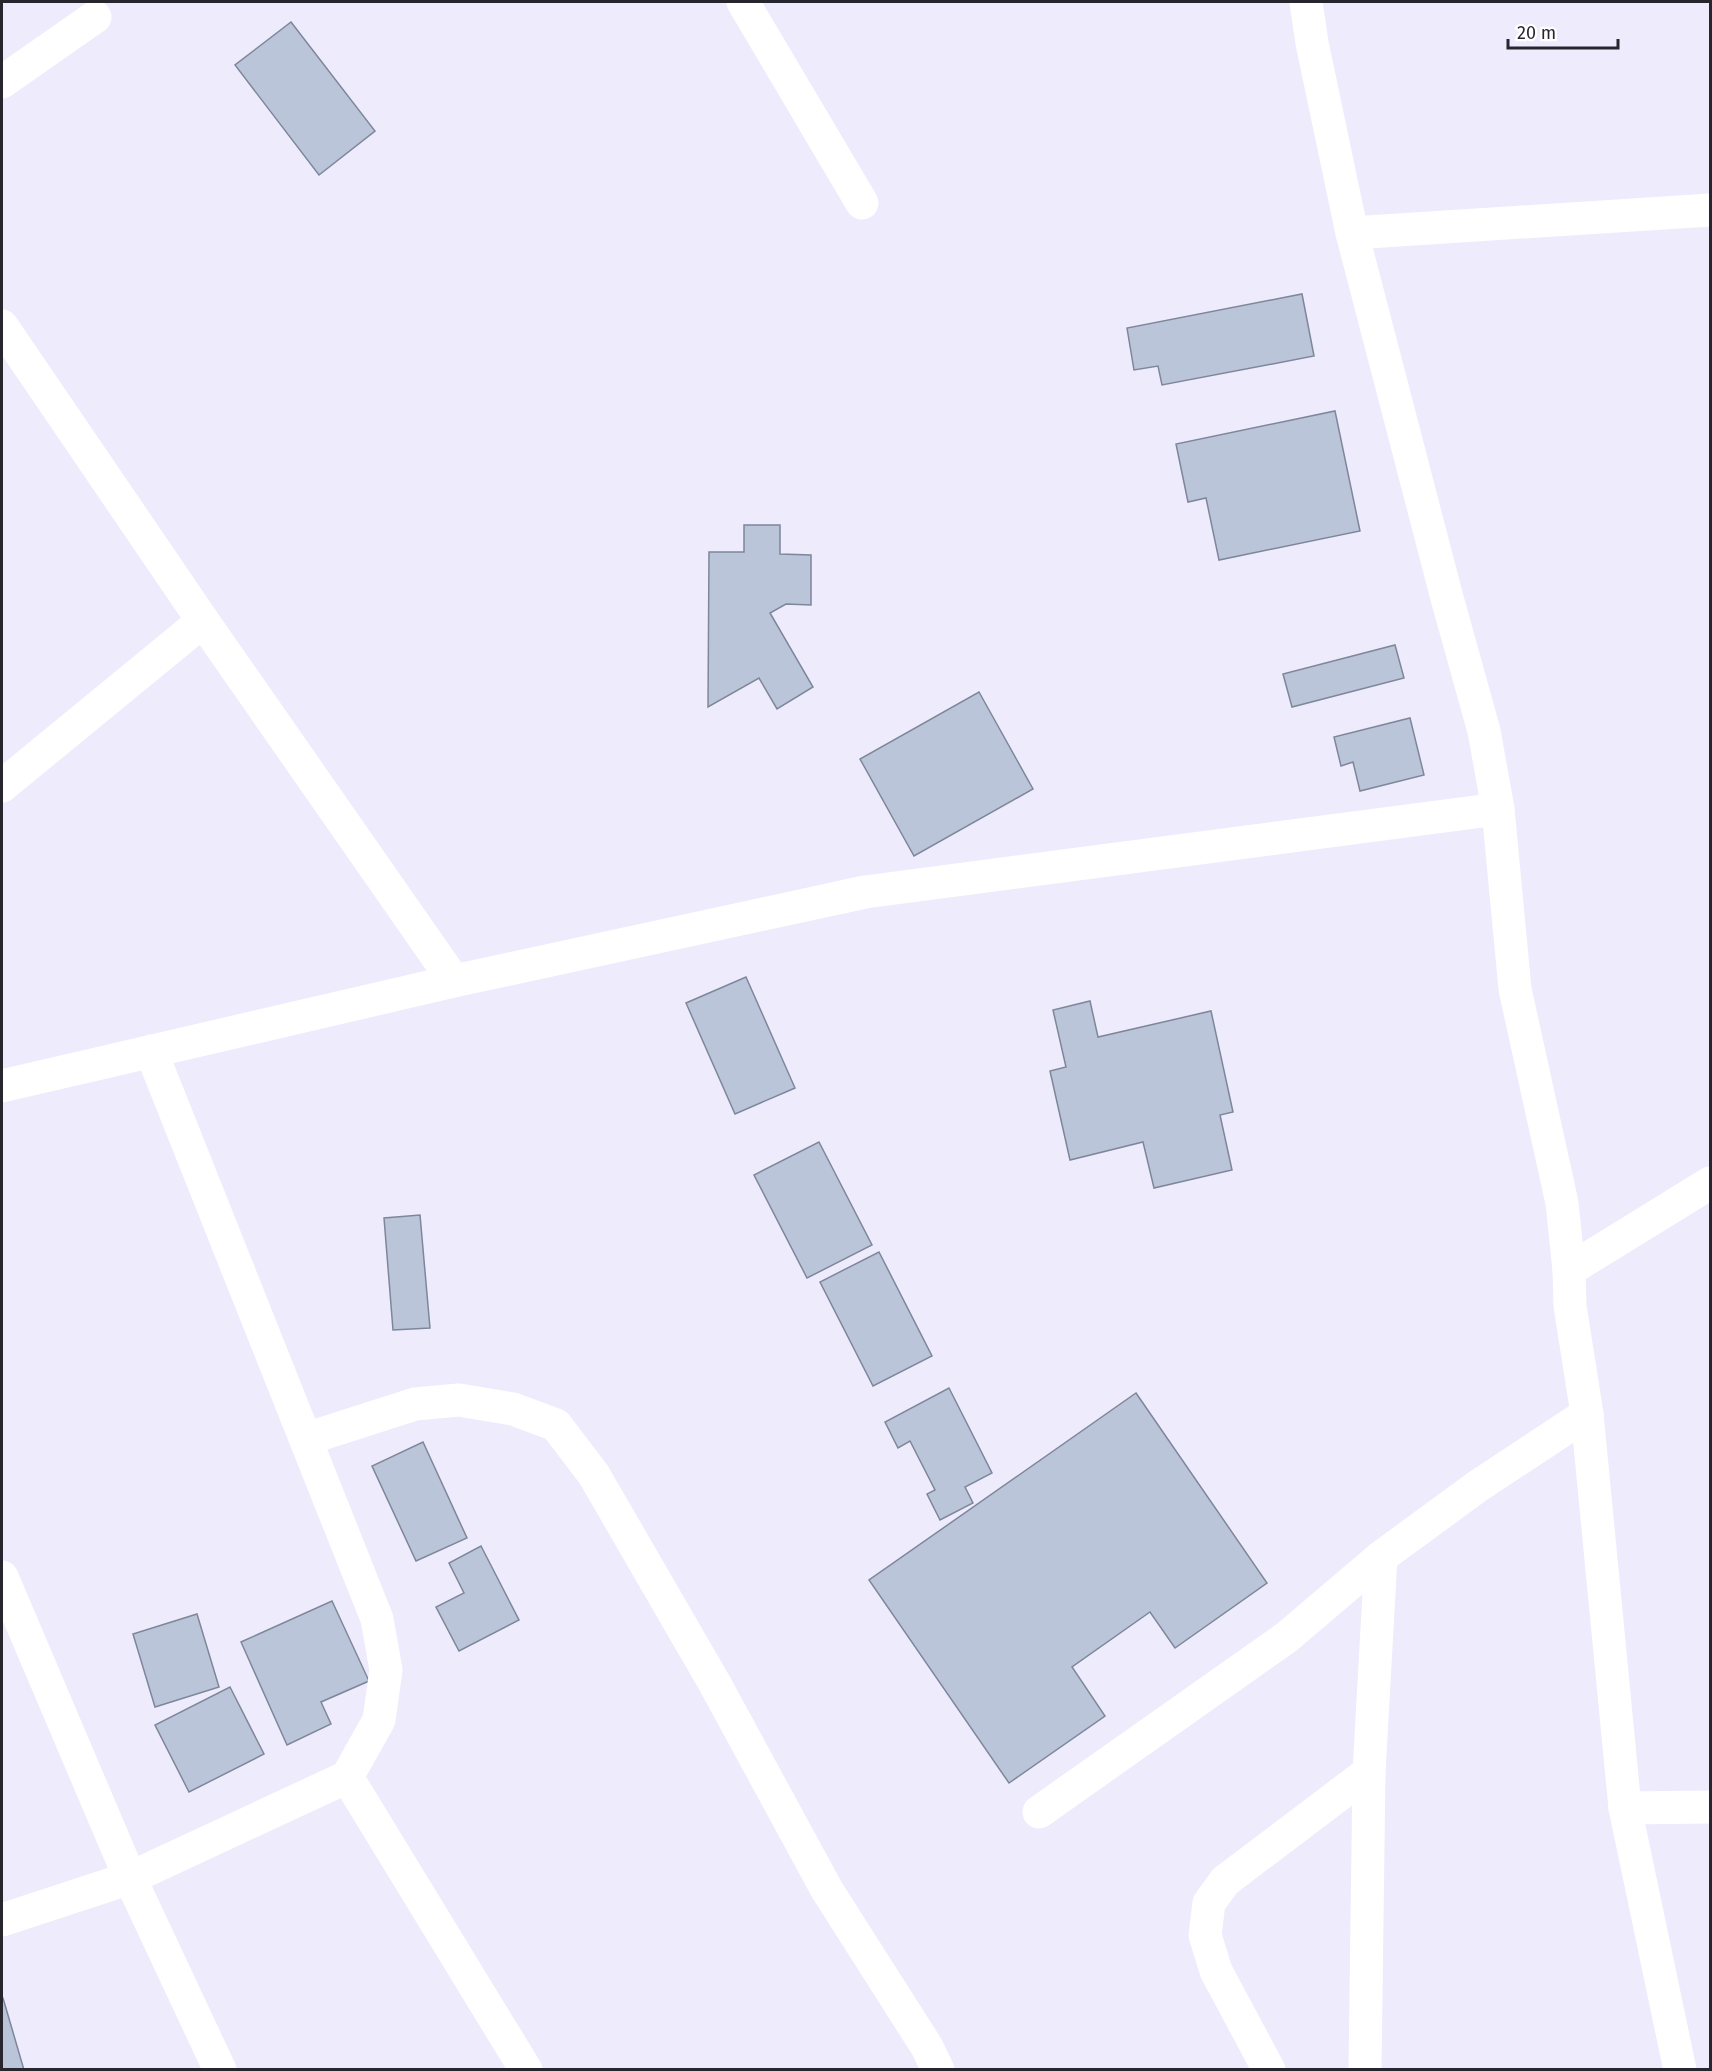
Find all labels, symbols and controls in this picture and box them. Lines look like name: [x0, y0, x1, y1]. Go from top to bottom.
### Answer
scale bar: [1508, 12, 1618, 50]
text: 20 m: [1517, 22, 1556, 44]

